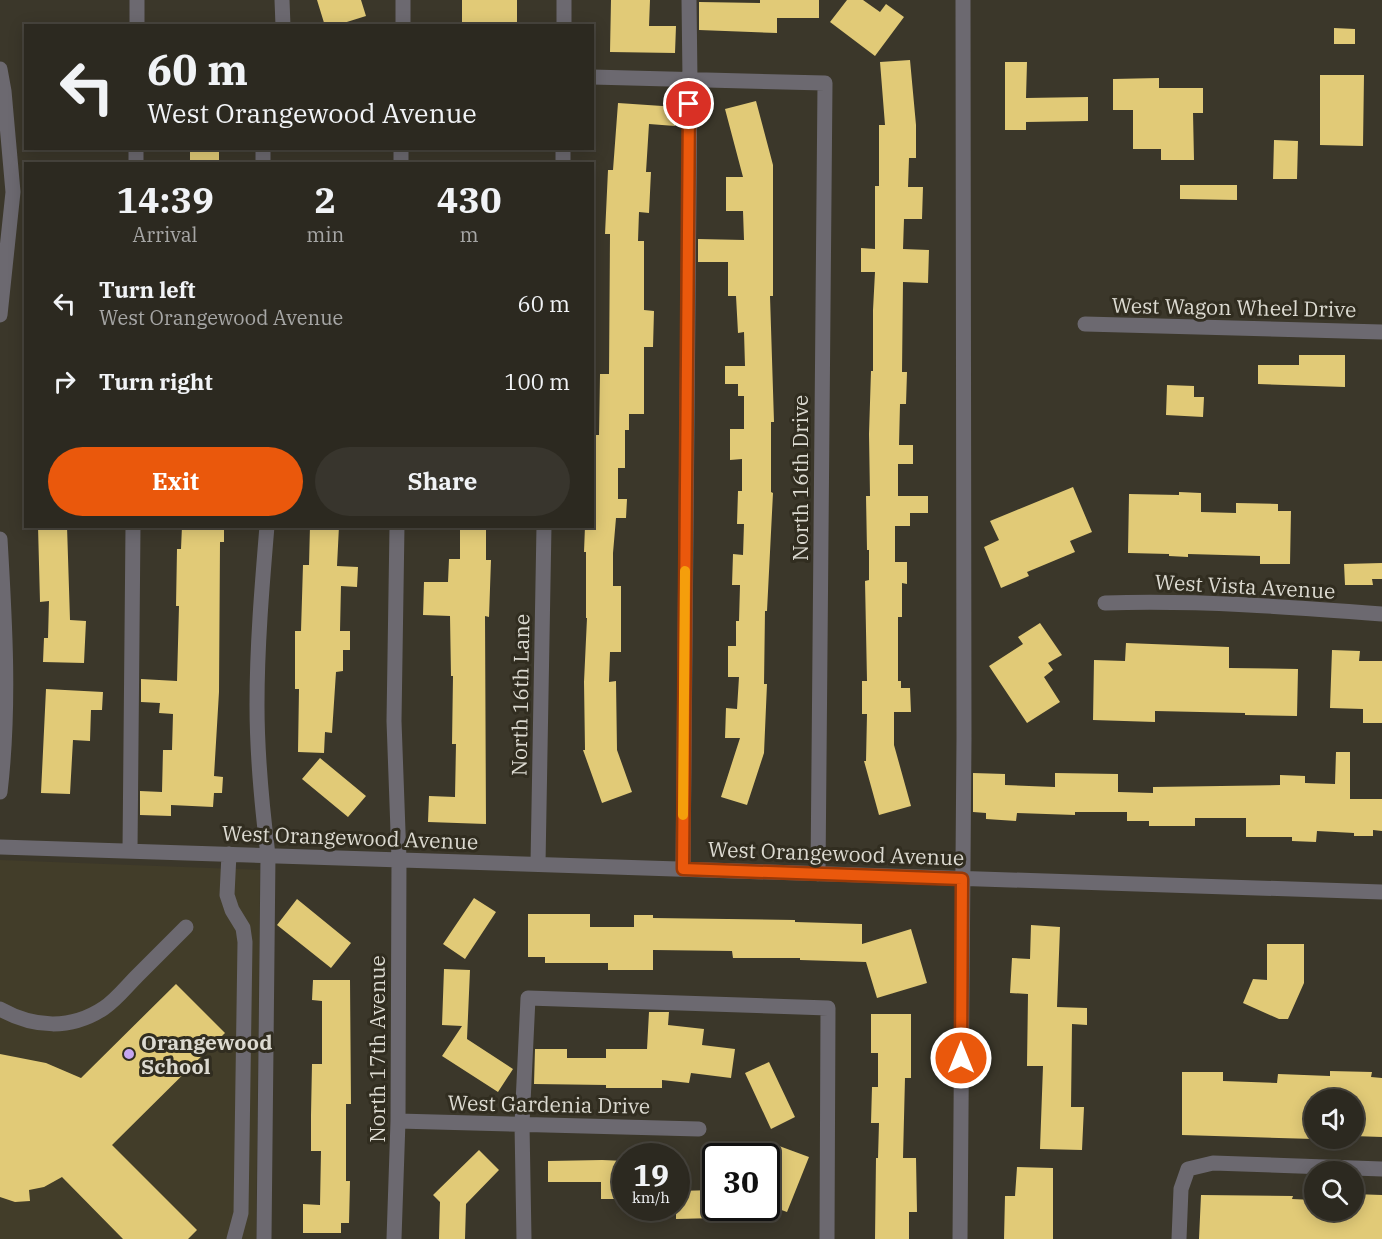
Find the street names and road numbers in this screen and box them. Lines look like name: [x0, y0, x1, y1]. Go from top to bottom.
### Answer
street label: West Wagon Wheel Drive: [1111, 291, 1357, 323]
street label: North 16th Drive: [786, 395, 814, 561]
street label: West Vista Avenue: [1154, 567, 1336, 605]
street label: North 16th Lane: [505, 614, 535, 776]
street label: West Orangewood Avenue: [221, 819, 479, 855]
street label: West Orangewood Avenue: [707, 835, 965, 871]
street label: North 17th Avenue: [363, 955, 391, 1143]
street label: West Gardenia Drive: [447, 1088, 651, 1120]

